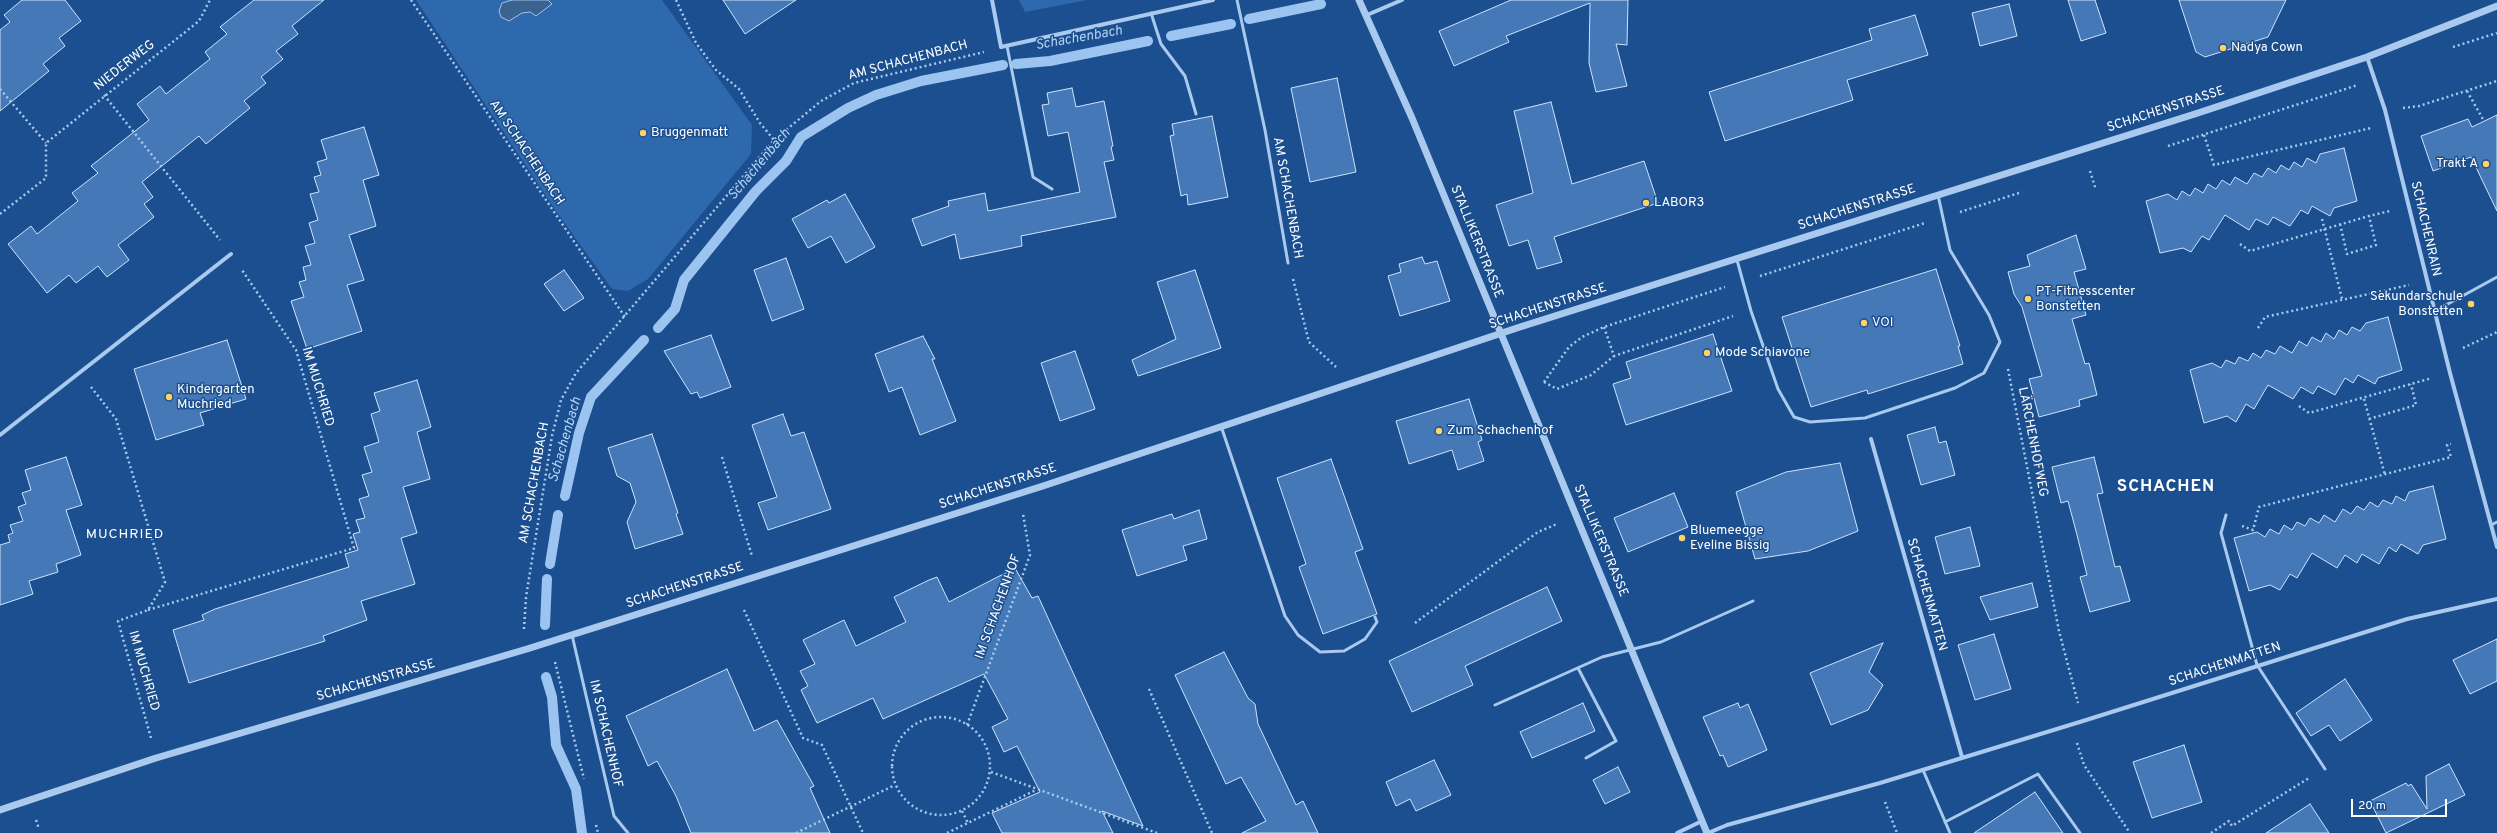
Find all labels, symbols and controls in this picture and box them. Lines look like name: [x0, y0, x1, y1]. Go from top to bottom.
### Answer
water label: Schachenbach: [1034, 23, 1124, 55]
street label: NIEDERWEG: [92, 37, 158, 95]
street label: AM SCHACHENBACH: [846, 38, 970, 84]
place label: Nadya Cown: [2231, 40, 2303, 56]
marker: Nadya Cown: [2218, 43, 2228, 53]
street label: SCHACHENSTRASSE: [2105, 84, 2227, 136]
street label: AM SCHACHENBACH: [485, 98, 567, 208]
place label: Bruggenmatt: [651, 125, 728, 141]
water label: Schachenbach: [725, 126, 795, 204]
marker: Bruggenmatt: [638, 128, 648, 138]
street label: AM SCHACHENBACH: [1269, 136, 1305, 260]
place label: Trakt A: [2436, 156, 2478, 172]
marker: Trakt A: [2481, 159, 2491, 169]
street label: SCHACHENRAIN: [2406, 180, 2444, 278]
street label: SCHACHENSTRASSE: [1796, 182, 1918, 234]
street label: STALLIKERSTRASSE: [1446, 183, 1506, 301]
place label: LABOR3: [1654, 195, 1704, 211]
marker: LABOR3: [1641, 198, 1651, 208]
street label: SCHACHENSTRASSE: [1487, 281, 1609, 333]
place label: PT-Fitnesscenter Bonstetten: [2036, 284, 2135, 315]
place label: Sekundarschule Bonstetten: [2370, 289, 2463, 320]
marker: PT-Fitnesscenter Bonstetten: [2023, 294, 2033, 304]
marker: Sekundarschule Bonstetten: [2466, 299, 2476, 309]
place label: VOI: [1872, 315, 1893, 331]
marker: VOI: [1859, 318, 1869, 328]
street label: IM MUCHRIED: [297, 345, 337, 429]
place label: Mode Schiavone: [1715, 345, 1810, 361]
marker: Mode Schiavone: [1702, 348, 1712, 358]
place label: Kindergarten Muchried: [177, 382, 254, 413]
street label: LÄRCHENHOFWEG: [2014, 386, 2050, 498]
marker: Kindergarten Muchried: [164, 392, 174, 402]
water label: Schachenbach: [546, 395, 586, 485]
street label: AM SCHACHENBACH: [517, 421, 553, 545]
place label: Zum Schachenhof: [1447, 423, 1553, 439]
marker: Zum Schachenhof: [1434, 426, 1444, 436]
street label: SCHACHENSTRASSE: [937, 461, 1059, 513]
district label: SCHACHEN: [2117, 478, 2215, 498]
street label: STALLIKERSTRASSE: [1569, 483, 1631, 599]
place label: Bluemeegge Eveline Bissig: [1690, 523, 1770, 554]
district label: MUCHRIED: [86, 527, 164, 543]
marker: Bluemeegge Eveline Bissig: [1677, 533, 1687, 543]
street label: SCHACHENMATTEN: [1902, 537, 1950, 653]
street label: IM SCHACHENHOF: [973, 553, 1025, 661]
street label: SCHACHENSTRASSE: [624, 560, 746, 612]
street label: IM MUCHRIED: [124, 629, 162, 713]
street label: SCHACHENMATTEN: [2167, 640, 2283, 690]
street label: SCHACHENSTRASSE: [315, 657, 437, 705]
street label: IM SCHACHENHOF: [585, 679, 625, 789]
scale bar: [2353, 791, 2449, 817]
text: 20 m: [2358, 798, 2386, 814]

